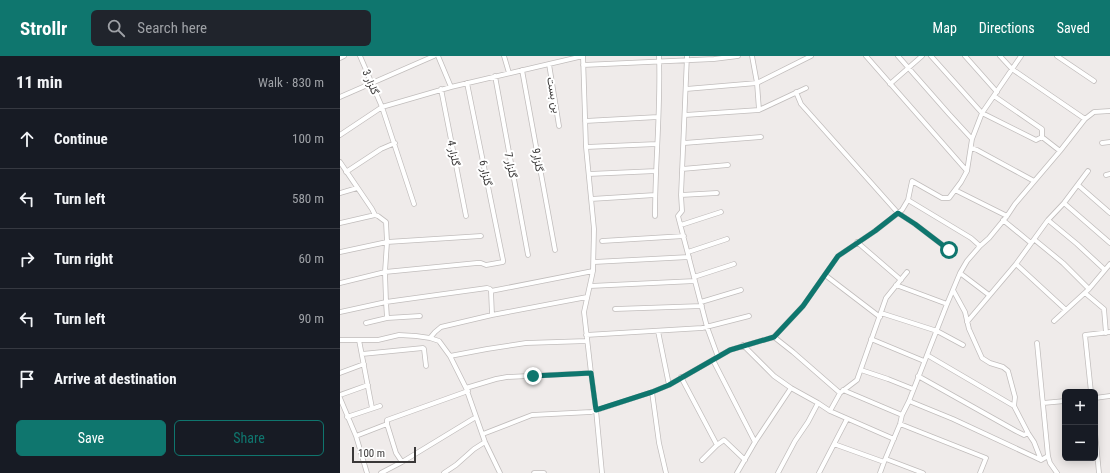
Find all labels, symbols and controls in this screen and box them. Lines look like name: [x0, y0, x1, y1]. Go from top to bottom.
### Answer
search box: [91, 10, 371, 46]
text: Strollr: [20, 17, 67, 40]
icon: search: [105, 17, 127, 39]
text: Search here: [137, 19, 207, 37]
text: Map: [933, 20, 957, 36]
text: Directions: [979, 20, 1035, 36]
text: Saved: [1057, 20, 1090, 36]
street label: گلزار 3: [359, 68, 382, 97]
text: 11 min: [16, 72, 62, 92]
text: Walk · 830 m: [258, 75, 324, 90]
street label: بن بست: [544, 76, 563, 114]
icon: ahead: [16, 128, 38, 150]
text: Continue: [54, 130, 108, 148]
text: 100 m: [292, 131, 324, 146]
street label: گلزار 4: [445, 139, 462, 167]
street label: گلزار9: [529, 147, 546, 173]
street label: گلزار 7: [502, 151, 519, 179]
street label: گلزار 6: [476, 159, 495, 187]
icon: left: [16, 188, 38, 210]
text: Turn left: [54, 190, 105, 208]
text: 580 m: [292, 191, 324, 206]
route start: [940, 241, 958, 259]
icon: right: [16, 248, 38, 270]
text: Turn right: [54, 250, 113, 268]
text: 60 m: [298, 251, 324, 266]
icon: left: [16, 308, 38, 330]
text: Turn left: [54, 310, 105, 328]
text: 90 m: [298, 311, 324, 326]
route end: [524, 367, 542, 385]
icon: arrive: [16, 368, 38, 390]
text: Arrive at destination: [54, 370, 177, 388]
map controls: [1062, 389, 1098, 461]
button: +: [1062, 389, 1098, 425]
button: Save: [16, 420, 166, 456]
button: Share: [174, 420, 324, 456]
button: −: [1062, 425, 1098, 461]
scale bar: [352, 445, 416, 464]
text: 100 m: [358, 447, 385, 460]

